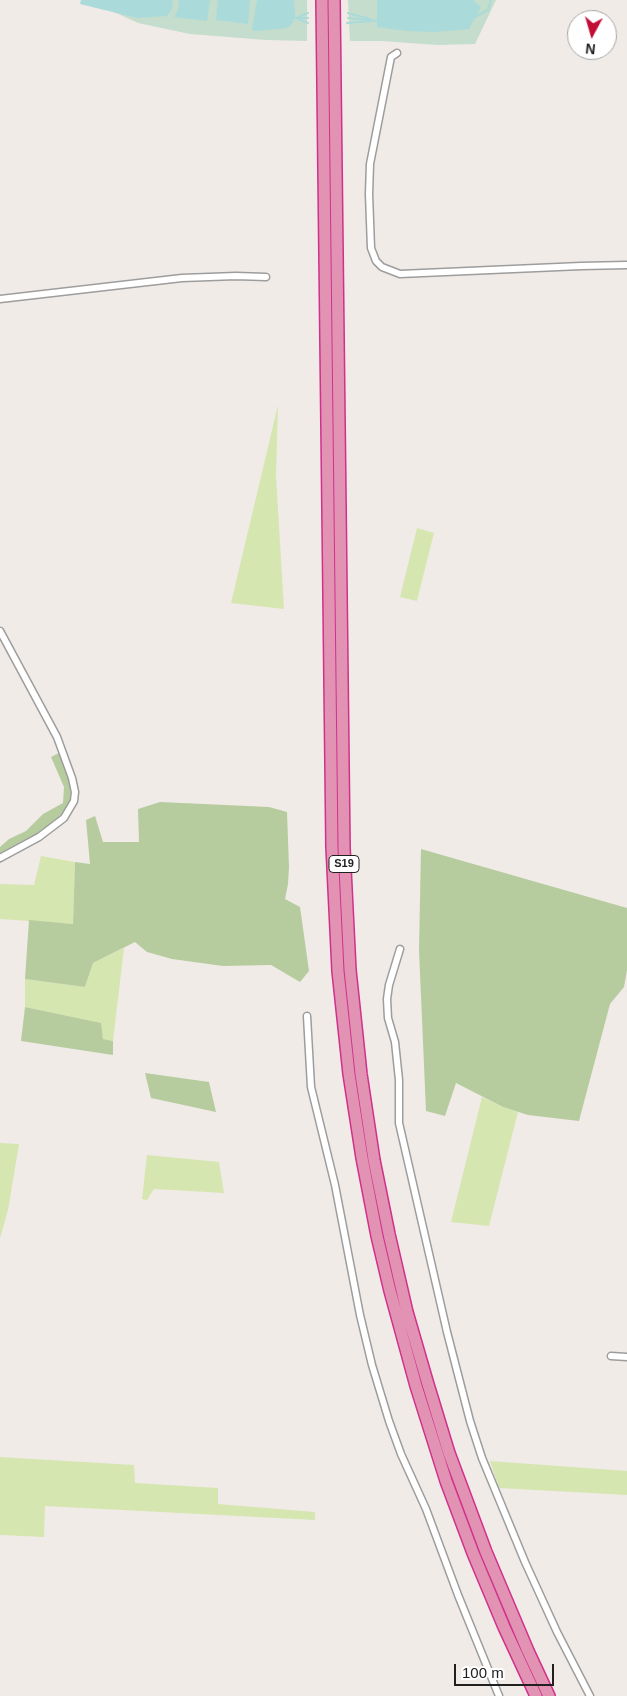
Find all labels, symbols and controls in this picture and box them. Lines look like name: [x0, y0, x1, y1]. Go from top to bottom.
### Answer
north arrow: [567, 10, 617, 60]
text: N: [585, 40, 596, 57]
road number: S19: [329, 856, 359, 872]
scale bar: [457, 1654, 557, 1686]
text: 100 m: [462, 1664, 504, 1681]

